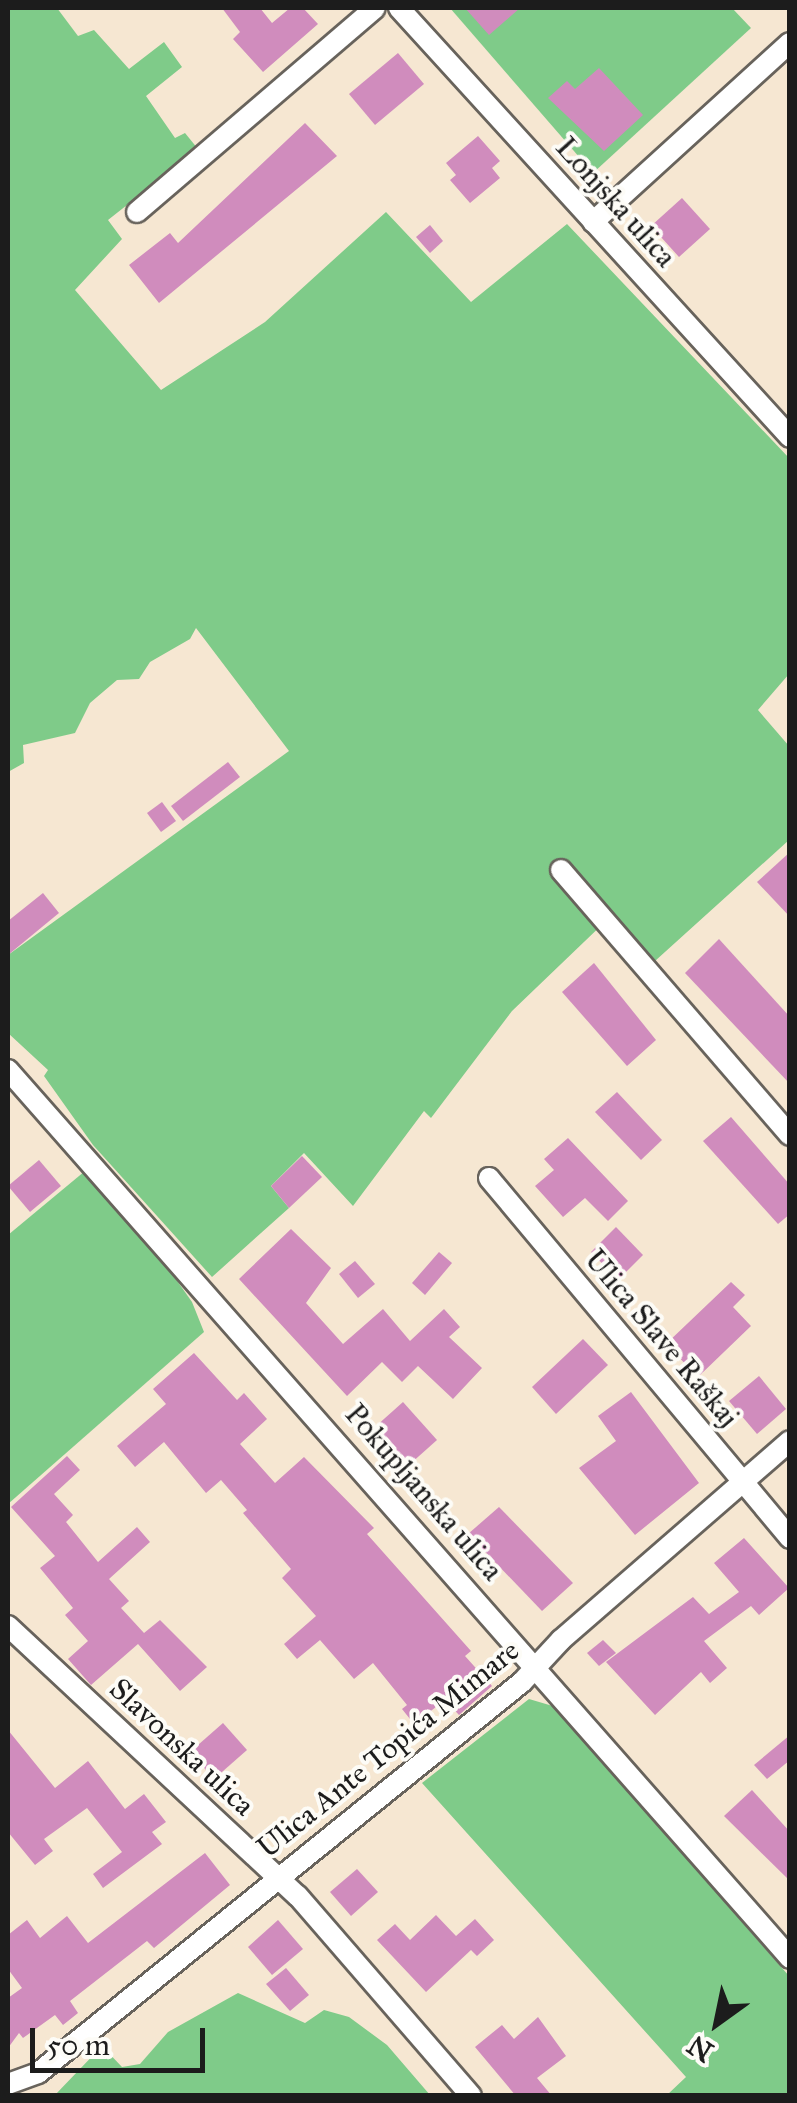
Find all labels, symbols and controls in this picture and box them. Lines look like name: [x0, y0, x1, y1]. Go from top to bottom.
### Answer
street label: Lonjska ulica: [548, 130, 684, 274]
street label: Ulica Slave Raškaj: [577, 1242, 747, 1434]
street label: Pokupljanska ulica: [338, 1396, 510, 1588]
street label: Ulica Ante Topića Mimare: [250, 1632, 526, 1866]
street label: Slavonska ulica: [102, 1671, 262, 1823]
north arrow: [667, 1973, 767, 2073]
scale bar: [35, 2008, 210, 2070]
text: 50 m: [47, 2027, 110, 2063]
text: N: [681, 2027, 720, 2070]

